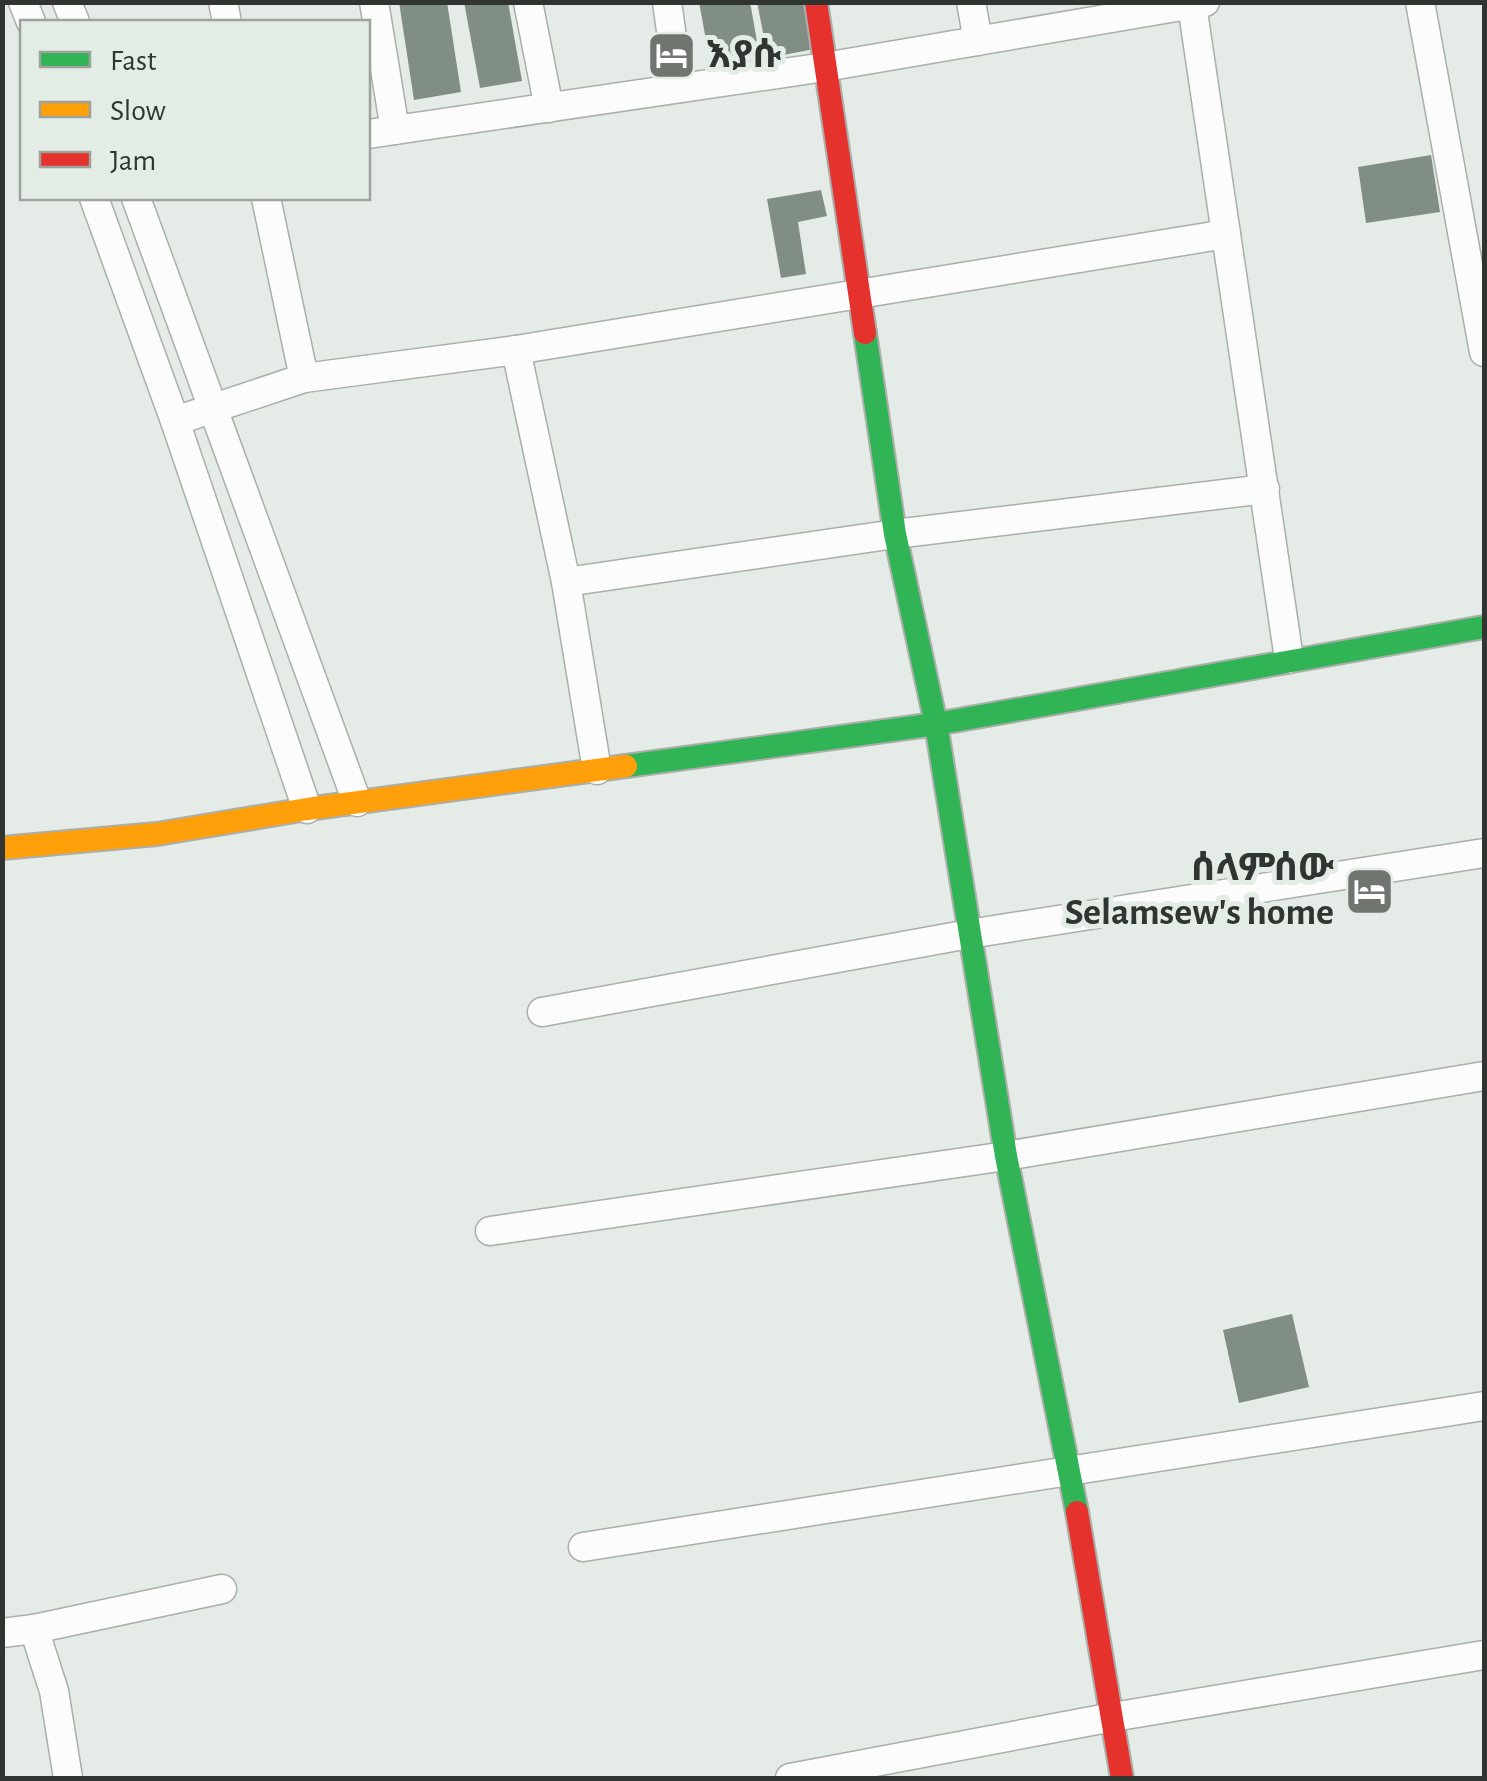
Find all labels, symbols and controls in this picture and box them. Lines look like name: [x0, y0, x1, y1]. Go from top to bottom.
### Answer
legend: [20, 20, 370, 200]
hotel icon: እያሱ: [645, 30, 697, 82]
place label: እያሱ: [706, 37, 781, 75]
text: Fast: [110, 46, 157, 76]
text: Slow: [110, 96, 166, 126]
text: Jam: [110, 146, 156, 176]
place label: ሰላምሰው Selamsew's home: [1065, 850, 1334, 932]
hotel icon: ሰላምሰው Selamsew's home: [1343, 865, 1395, 917]

